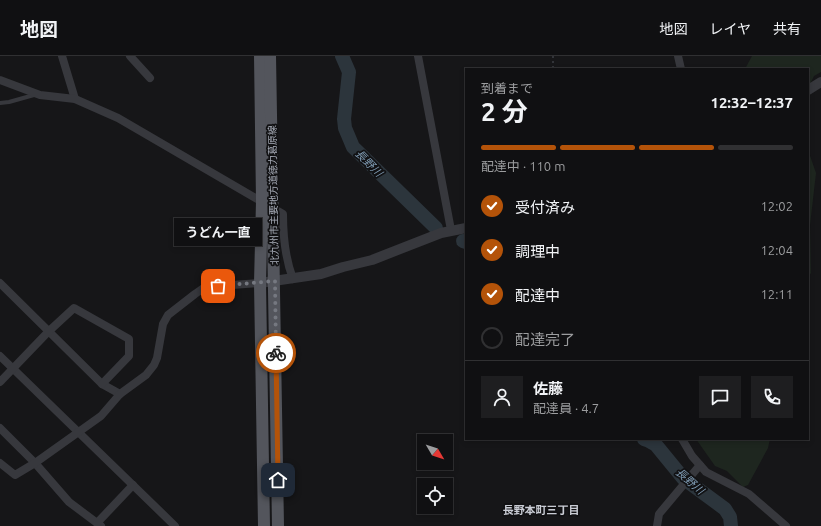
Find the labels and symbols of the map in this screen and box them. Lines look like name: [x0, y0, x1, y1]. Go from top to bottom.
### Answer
street label: 北九州市主要地方道徳力葛原線: [267, 125, 280, 265]
water label: 長野川: [353, 147, 386, 180]
callout: うどん一直: [174, 218, 262, 246]
pin: [201, 269, 235, 303]
courier: [256, 333, 296, 373]
north arrow: [417, 434, 453, 470]
pin: [261, 463, 295, 497]
water label: 長野川: [674, 466, 707, 497]
district label: 長野本町三丁目: [503, 504, 580, 516]

